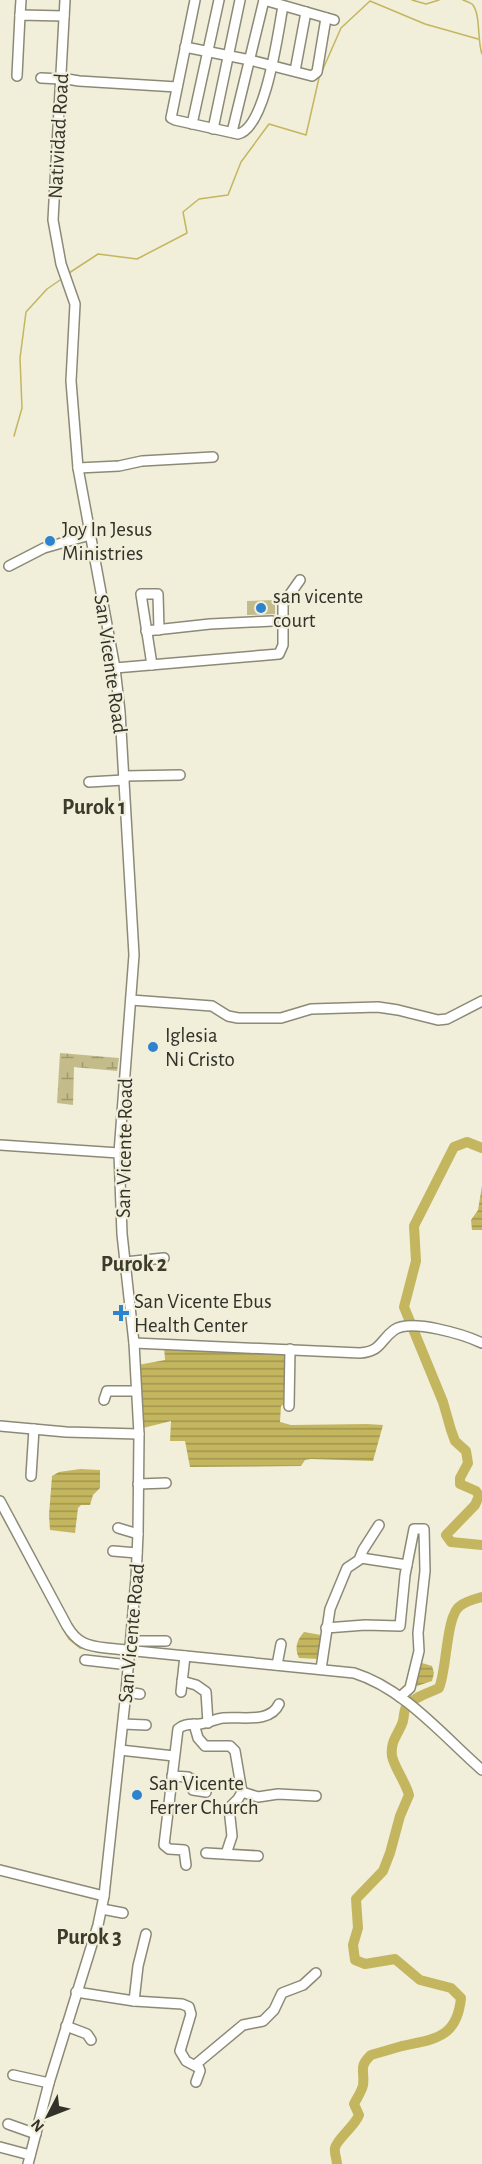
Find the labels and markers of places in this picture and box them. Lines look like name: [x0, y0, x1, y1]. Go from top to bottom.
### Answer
place label: Joy In Jesus Ministries: [62, 519, 152, 564]
marker: Joy In Jesus Ministries: [43, 534, 57, 548]
place label: san vicente court: [273, 586, 363, 631]
marker: san vicente court: [254, 601, 268, 615]
place label: Iglesia Ni Cristo: [165, 1025, 235, 1070]
marker: Iglesia Ni Cristo: [146, 1040, 160, 1054]
place label: San Vicente Ebus Health Center: [134, 1291, 272, 1336]
marker: San Vicente Ebus Health Center: [112, 1304, 130, 1322]
place label: San Vicente Ferrer Church: [149, 1773, 259, 1818]
marker: San Vicente Ferrer Church: [130, 1788, 144, 1802]

